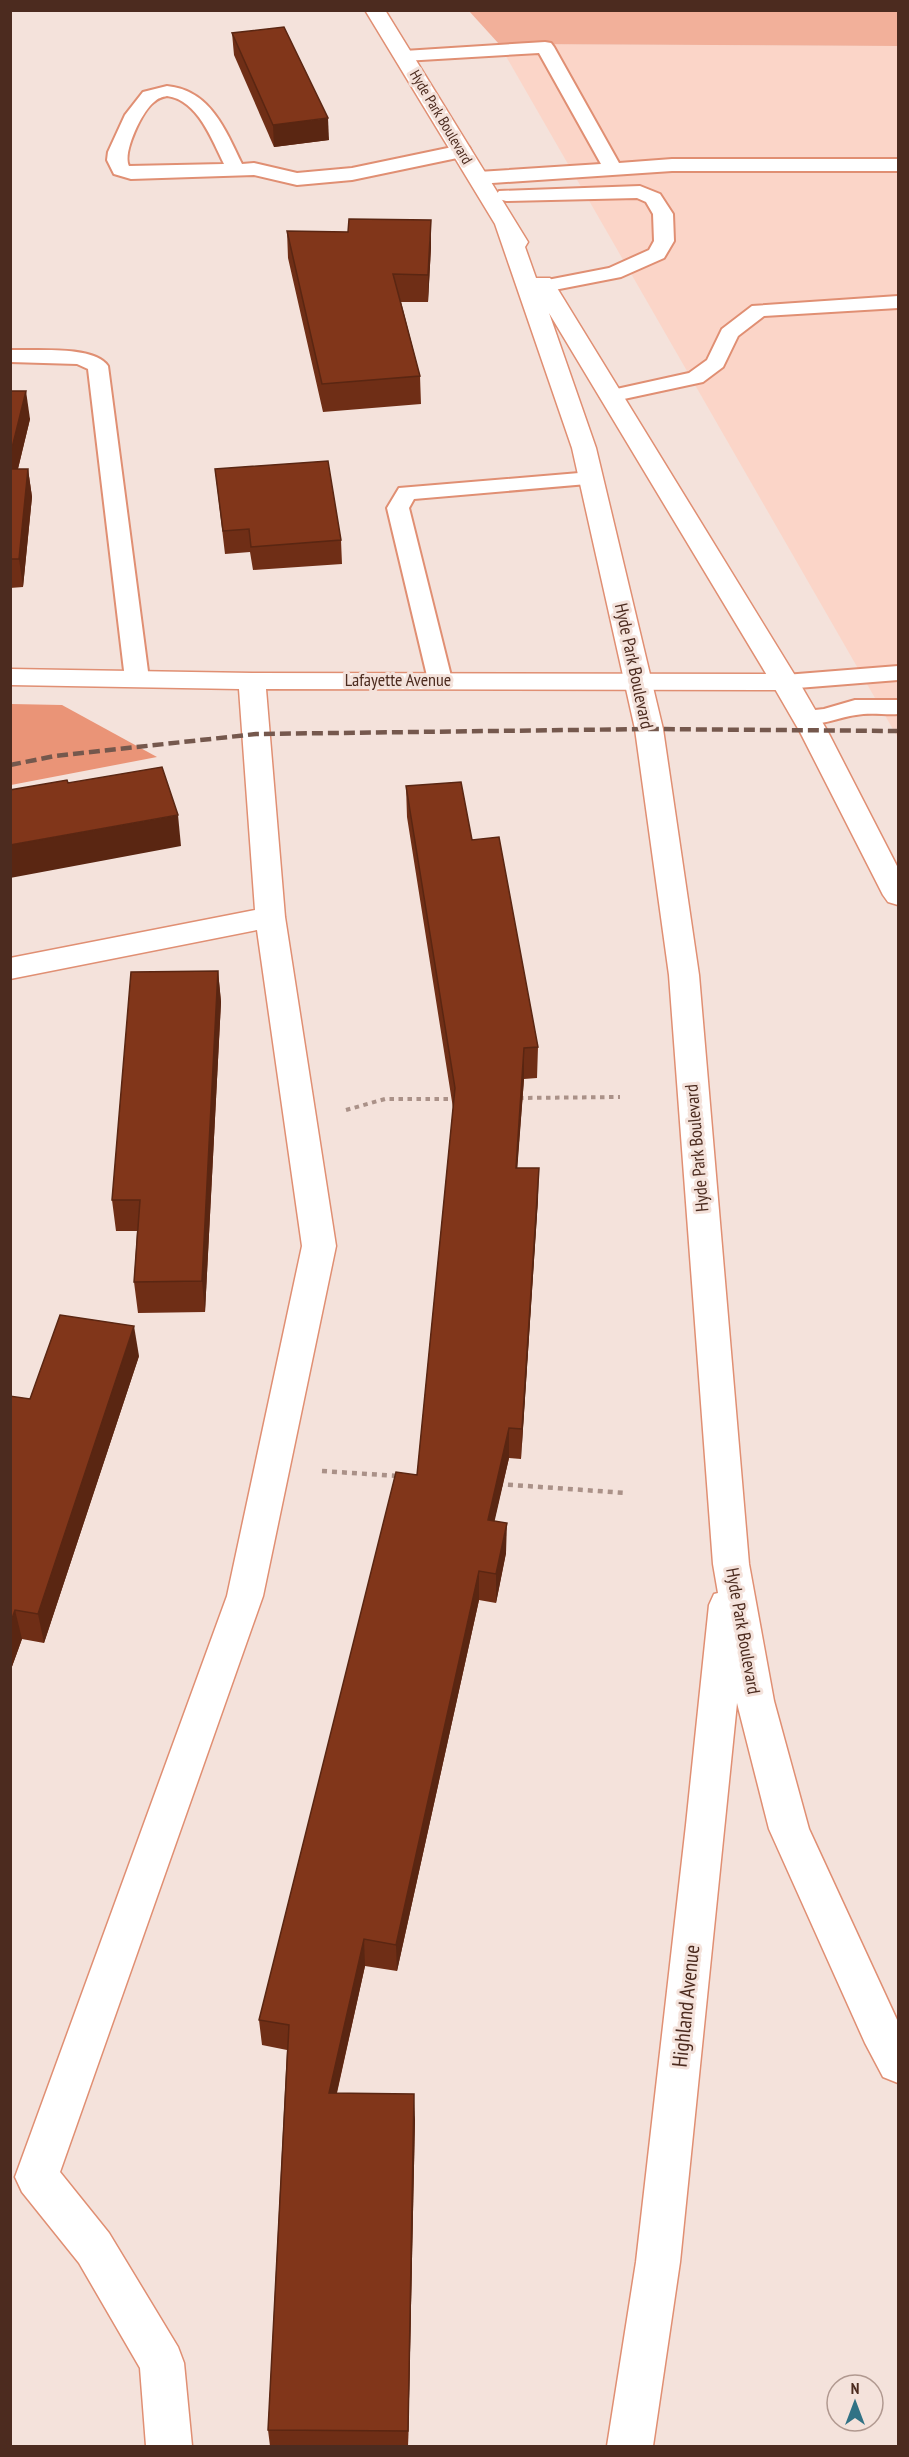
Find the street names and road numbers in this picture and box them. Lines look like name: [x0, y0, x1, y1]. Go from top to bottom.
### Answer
street label: Hyde Park Boulevard: [406, 66, 477, 167]
street label: Hyde Park Boulevard: [610, 601, 659, 731]
street label: Lafayette Avenue: [345, 668, 451, 691]
street label: Hyde Park Boulevard: [679, 1083, 714, 1213]
street label: Hyde Park Boulevard: [721, 1566, 766, 1696]
street label: Highland Avenue: [666, 1944, 705, 2068]

